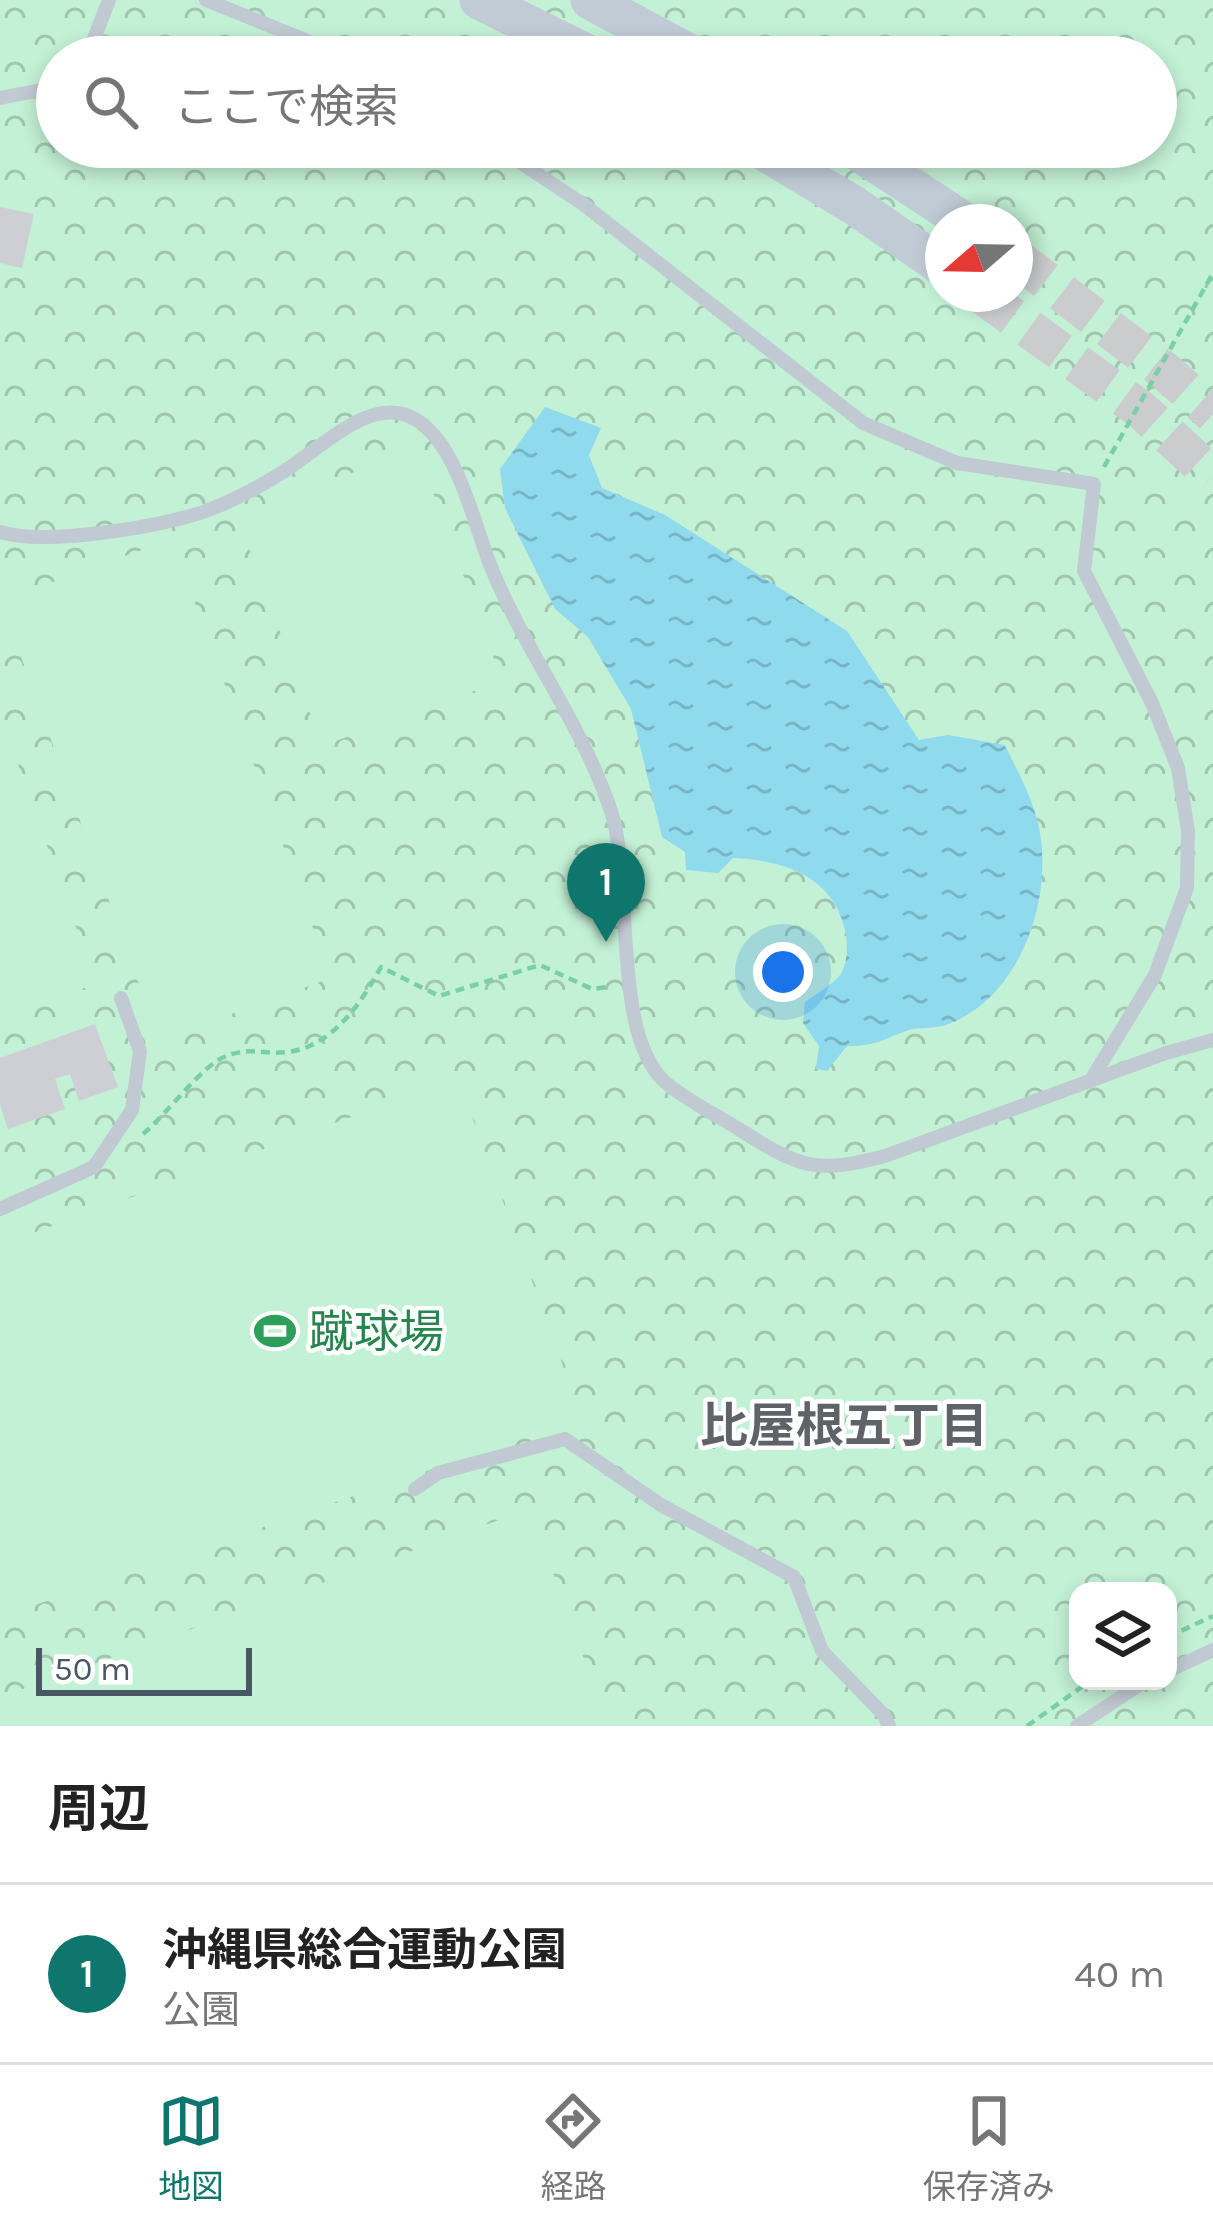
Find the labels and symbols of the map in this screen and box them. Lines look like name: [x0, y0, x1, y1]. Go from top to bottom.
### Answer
north arrow: [925, 204, 1033, 312]
pin: 1: [567, 843, 645, 942]
your location: [753, 942, 813, 1002]
place label: 蹴球場: [309, 1306, 444, 1358]
sports icon: 蹴球場: [252, 1308, 298, 1354]
district label: 比屋根五丁目: [700, 1398, 988, 1454]
scale bar: [36, 1642, 252, 1695]

